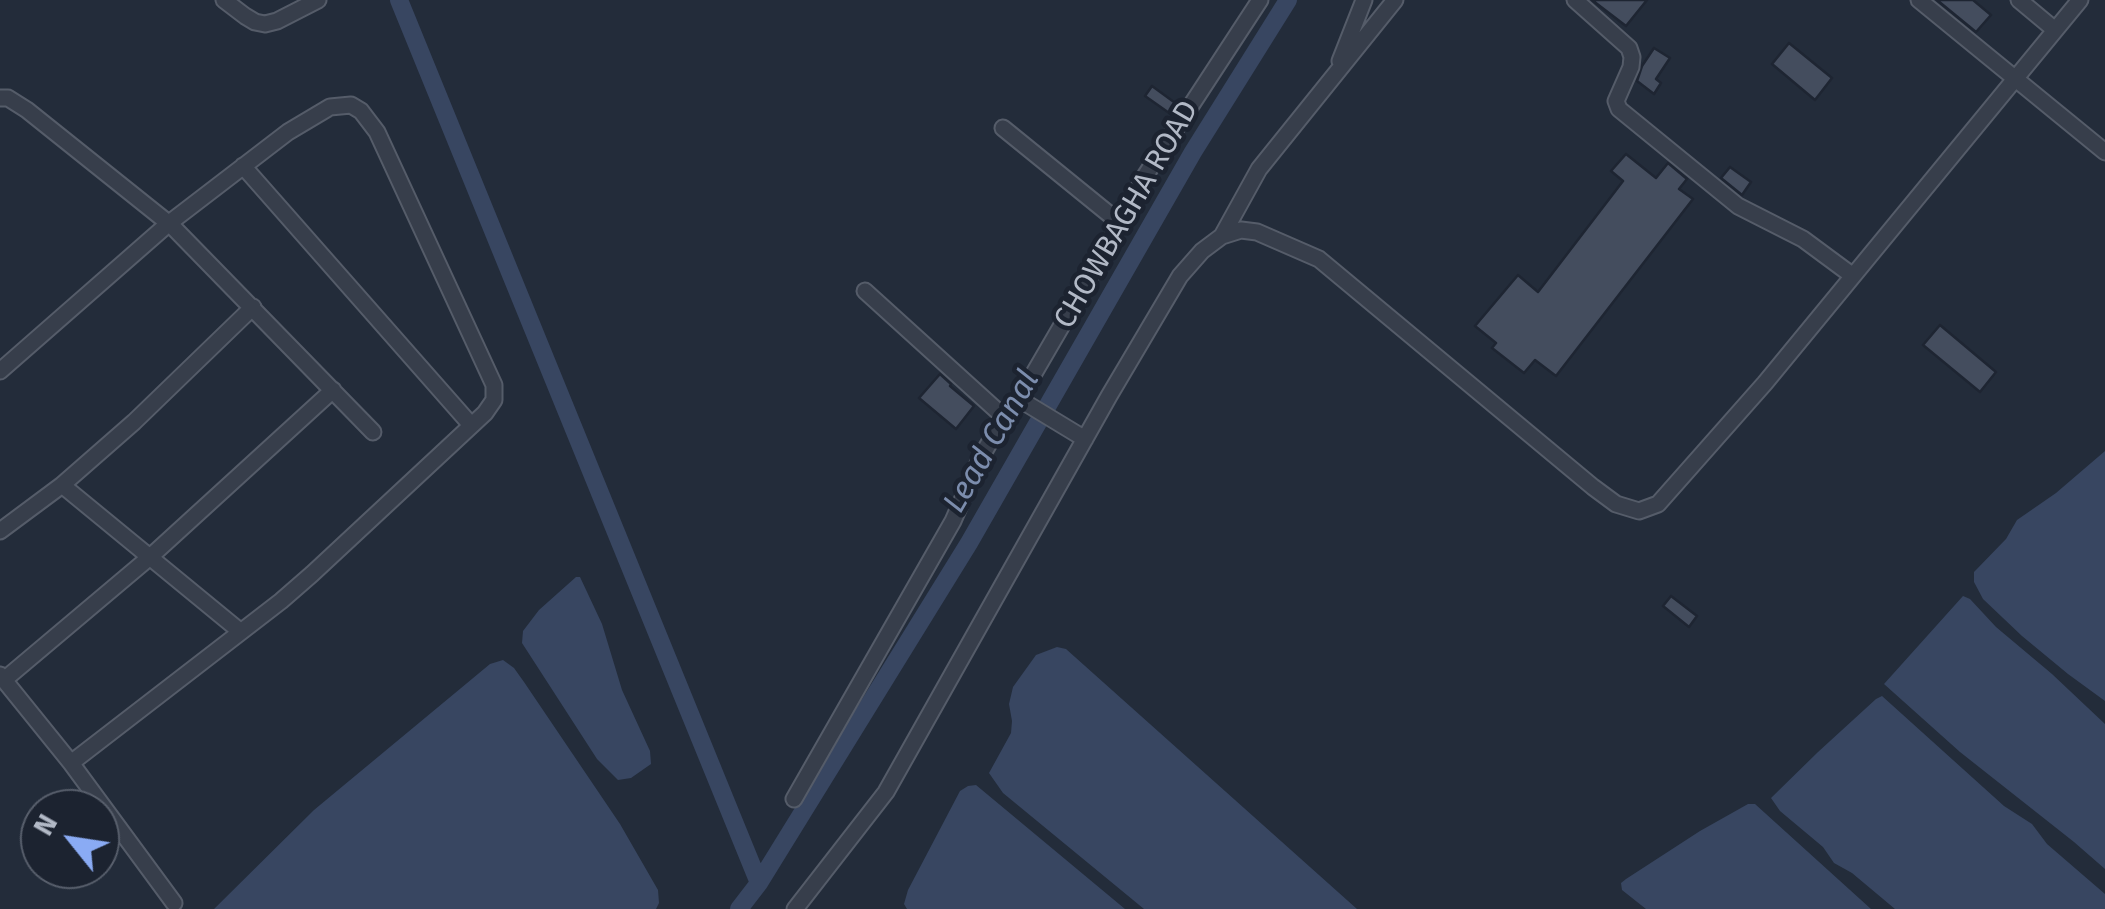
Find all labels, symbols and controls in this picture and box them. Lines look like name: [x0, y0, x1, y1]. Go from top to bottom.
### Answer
street label: CHOWBAGHA ROAD: [1047, 95, 1207, 335]
water label: Lead Canal: [936, 364, 1048, 520]
north arrow: [20, 789, 120, 889]
text: N: [26, 808, 64, 841]

